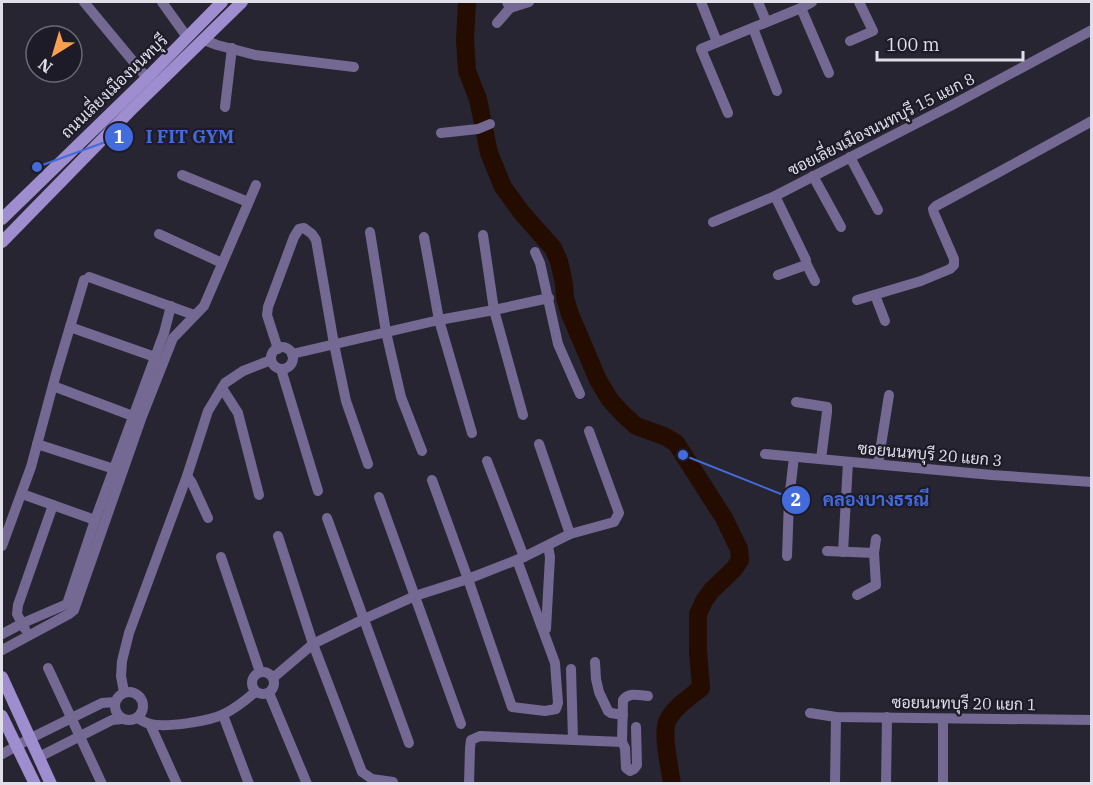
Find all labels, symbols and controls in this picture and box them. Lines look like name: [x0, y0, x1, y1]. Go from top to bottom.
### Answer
north arrow: [24, 24, 84, 84]
scale bar: [877, 24, 1022, 62]
street label: ถนนเลี่ยงเมืองนนทบุรี: [54, 27, 173, 144]
text: 100 m: [886, 33, 940, 56]
text: N: [34, 54, 56, 78]
street label: ซอยเลี่ยงเมืองนนทบุรี 15 แยก 8: [782, 65, 979, 182]
callout: I FIT GYM: [104, 119, 247, 155]
text: 1: [114, 125, 125, 148]
text: I FIT GYM: [146, 125, 234, 148]
street label: ซอยนนทบุรี 20 แยก 3: [857, 437, 1003, 472]
callout: คลองบางธรณี: [781, 482, 941, 518]
text: คลองบางธรณี: [823, 487, 929, 511]
text: 2: [791, 488, 801, 511]
street label: ซอยนนทบุรี 20 แยก 1: [891, 691, 1037, 716]

